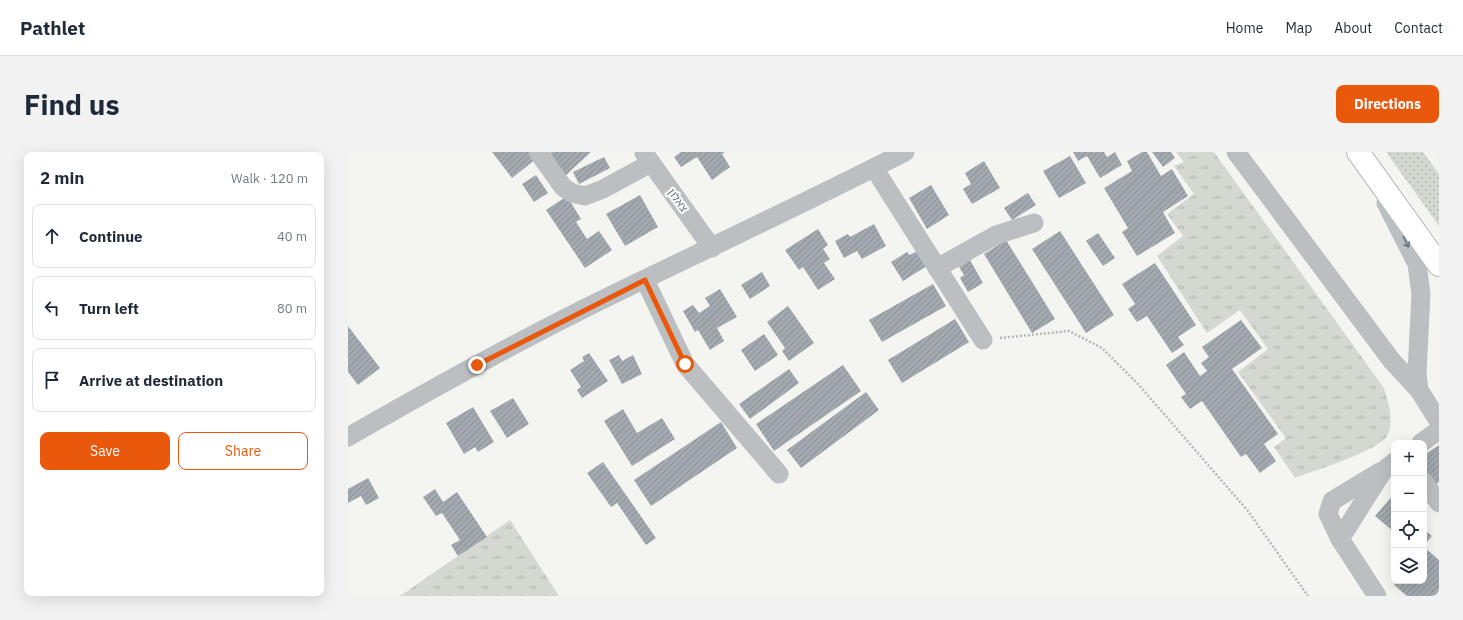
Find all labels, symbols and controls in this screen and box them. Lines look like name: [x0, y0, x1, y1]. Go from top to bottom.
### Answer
text: Pathlet: [20, 16, 85, 40]
text: Home: [1226, 19, 1263, 37]
text: Map: [1285, 19, 1312, 37]
text: About: [1334, 19, 1372, 37]
text: Contact: [1394, 19, 1443, 37]
button: Directions: [1336, 85, 1439, 123]
text: Find us: [24, 86, 120, 123]
text: 2 min: [40, 167, 84, 189]
text: Walk · 120 m: [231, 170, 308, 187]
street label: צאלון: [665, 186, 691, 214]
icon: ahead: [41, 225, 63, 247]
text: Continue: [79, 227, 143, 246]
text: 40 m: [277, 228, 307, 245]
one-way arrow: [1403, 236, 1410, 248]
icon: left: [41, 297, 63, 319]
text: Turn left: [79, 299, 139, 318]
text: 80 m: [277, 300, 307, 317]
route start: [676, 355, 694, 373]
route end: [468, 356, 486, 374]
icon: arrive: [41, 369, 63, 391]
text: Arrive at destination: [79, 371, 223, 390]
button: Save: [40, 432, 170, 470]
button: Share: [178, 432, 308, 470]
map controls: [1391, 440, 1427, 584]
button: +: [1391, 440, 1427, 476]
button: −: [1391, 476, 1427, 512]
button: locate: [1391, 512, 1427, 548]
button: layers: [1391, 548, 1427, 584]

